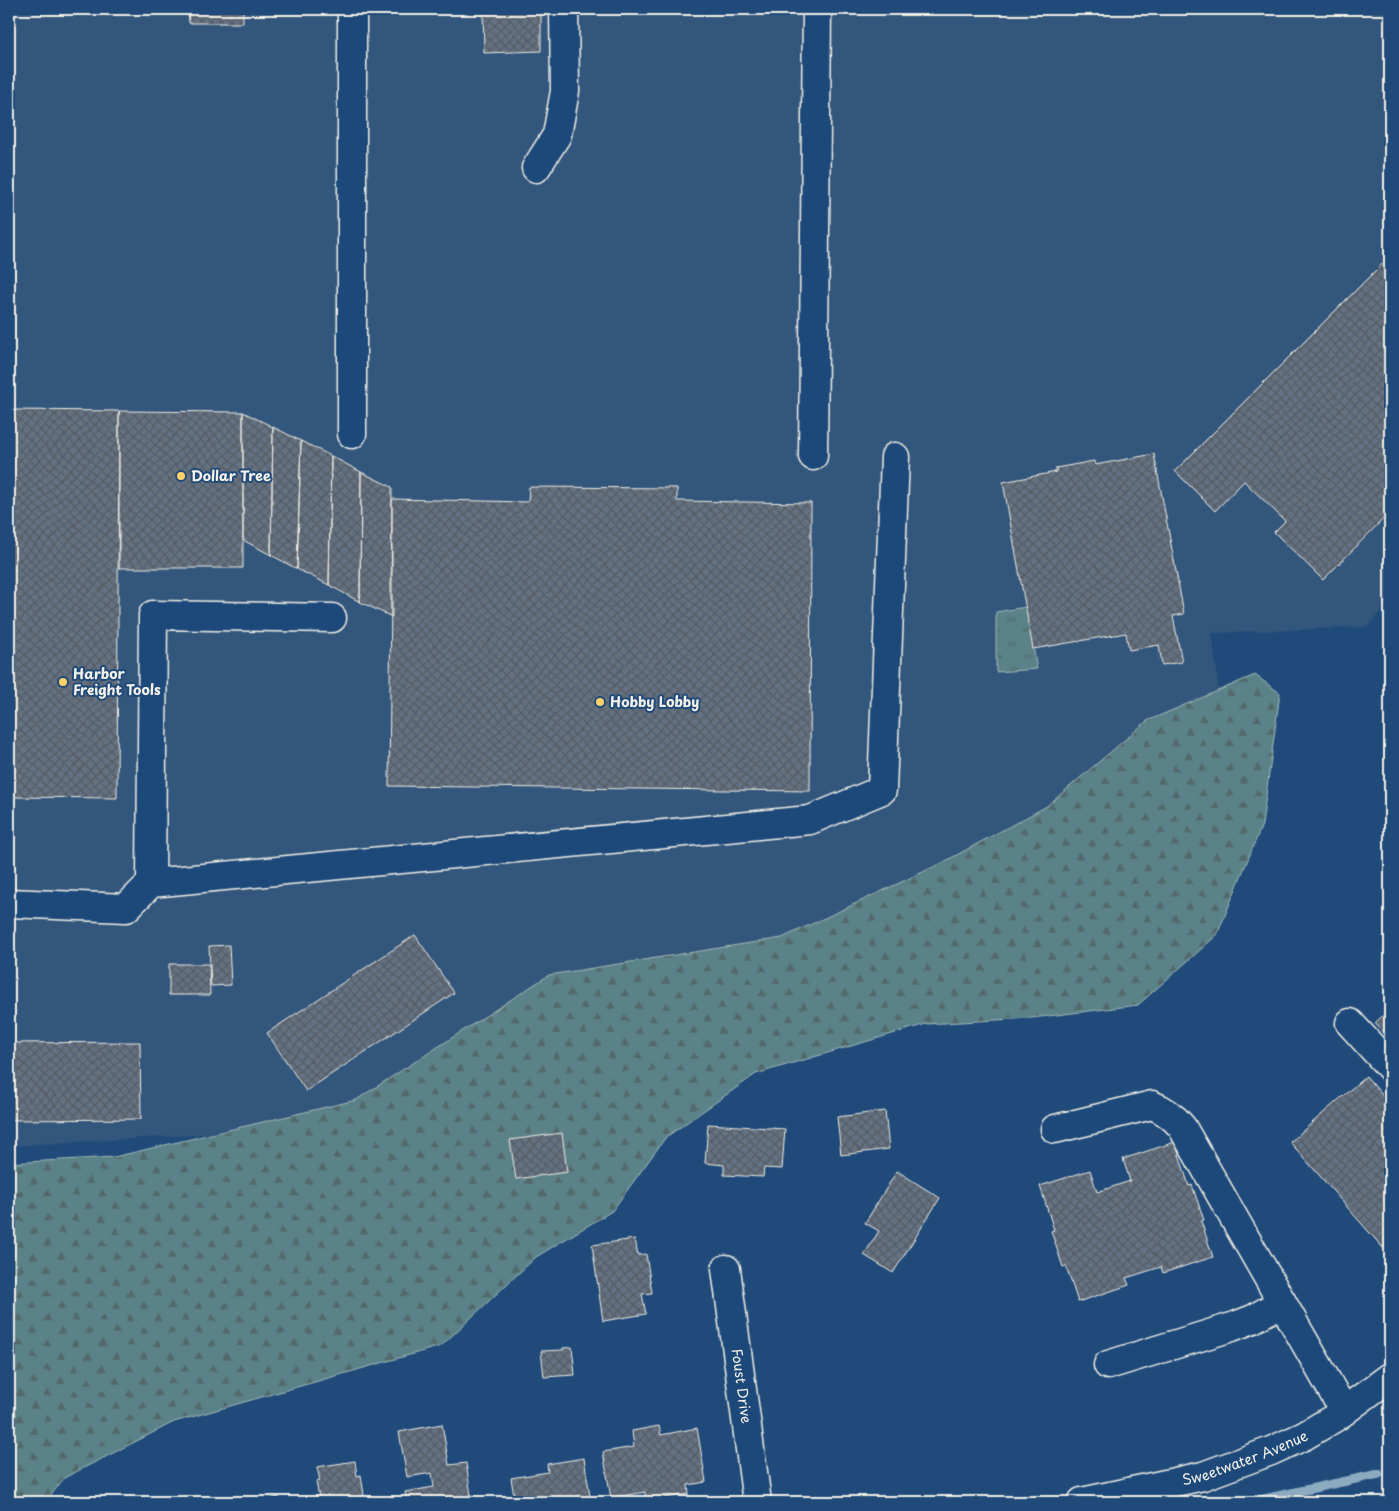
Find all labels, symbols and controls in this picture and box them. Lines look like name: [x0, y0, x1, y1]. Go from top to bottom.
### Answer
place label: Dollar Tree: [191, 465, 271, 486]
marker: Dollar Tree: [175, 470, 187, 482]
place label: Harbor Freight Tools: [73, 663, 161, 700]
marker: Harbor Freight Tools: [57, 676, 69, 688]
place label: Hobby Lobby: [610, 691, 699, 712]
marker: Hobby Lobby: [594, 696, 606, 708]
street label: Foust Drive: [727, 1347, 758, 1425]
street label: Sweetwater Avenue: [1180, 1425, 1311, 1490]

